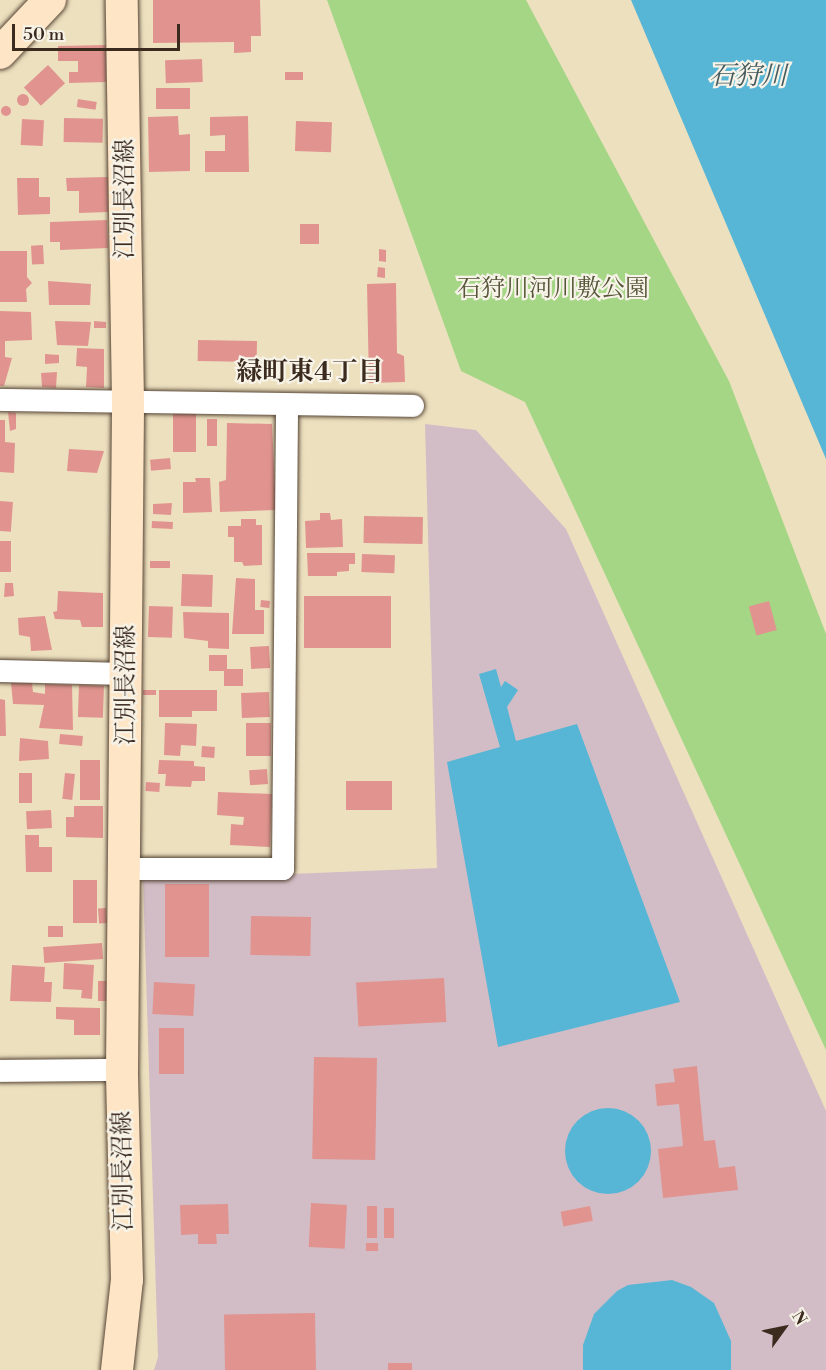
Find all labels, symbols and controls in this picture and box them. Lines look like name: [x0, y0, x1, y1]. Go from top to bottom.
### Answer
scale bar: [15, 12, 183, 50]
text: 50 m: [23, 23, 64, 46]
water label: 石狩川: [709, 61, 787, 93]
street label: 江別長沼線: [112, 139, 140, 259]
park label: 石狩川河川敷公園: [457, 276, 649, 304]
district label: 緑町東4丁目: [236, 357, 384, 389]
street label: 江別長沼線: [113, 625, 141, 745]
street label: 江別長沼線: [109, 1111, 139, 1231]
north arrow: [754, 1298, 814, 1358]
text: N: [787, 1307, 811, 1329]

